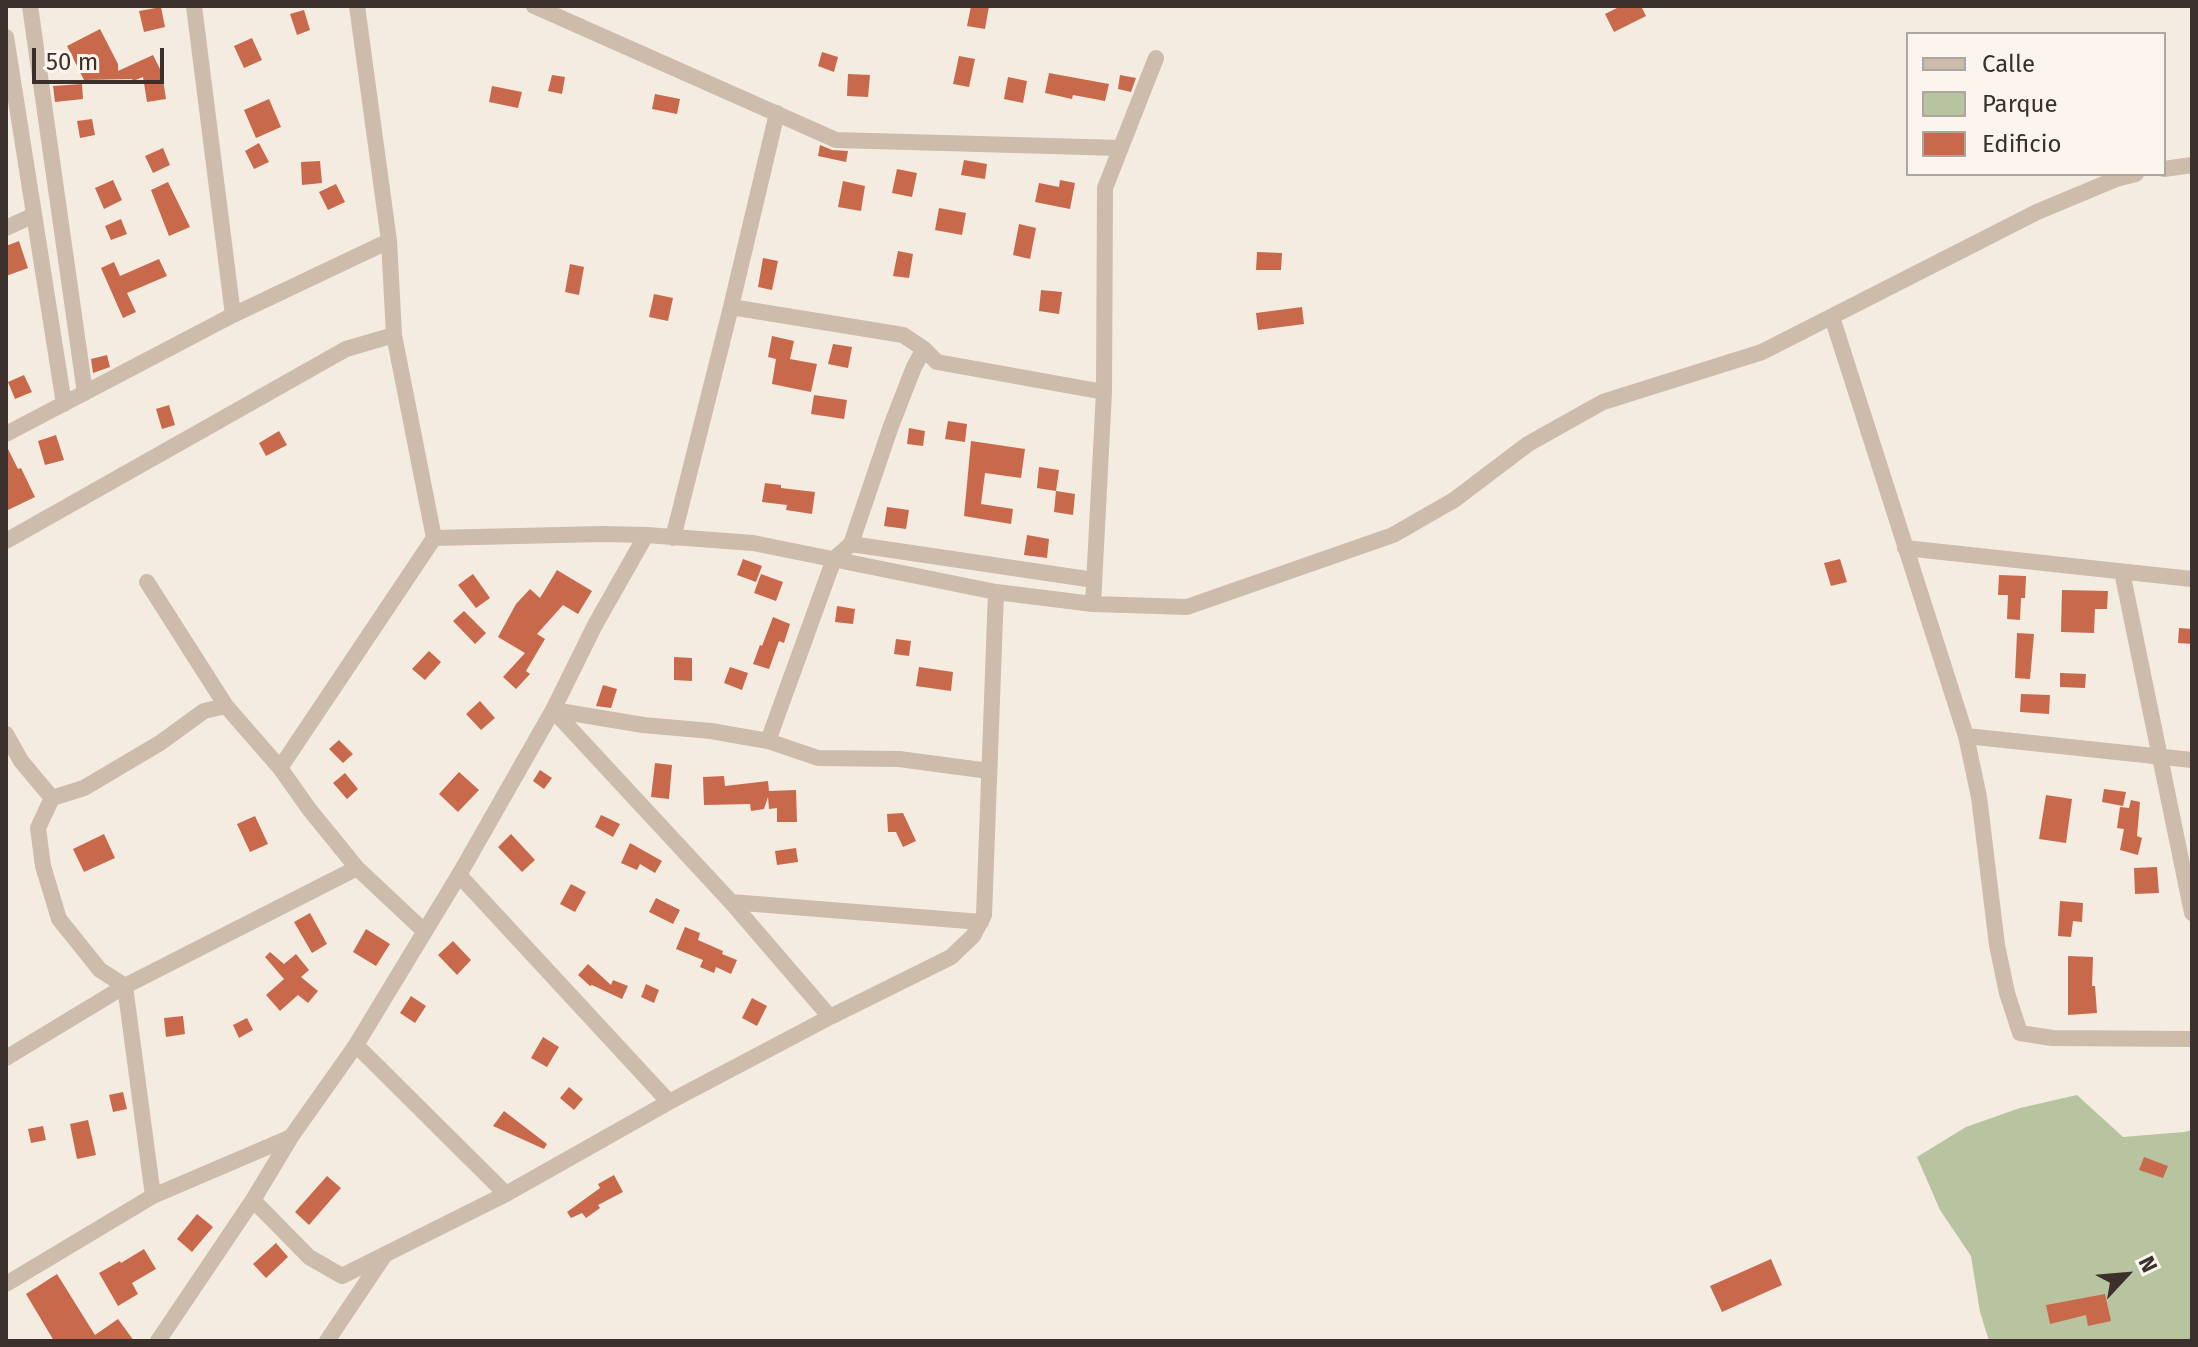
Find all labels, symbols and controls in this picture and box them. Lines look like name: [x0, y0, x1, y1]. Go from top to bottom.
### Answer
scale bar: [36, 32, 168, 82]
legend: [1906, 32, 2166, 176]
text: 50 m: [46, 48, 98, 76]
text: Calle: [1982, 50, 2035, 78]
text: Parque: [1982, 90, 2058, 118]
text: Edificio: [1982, 130, 2062, 158]
north arrow: [2086, 1235, 2166, 1315]
text: N: [2133, 1252, 2163, 1277]

